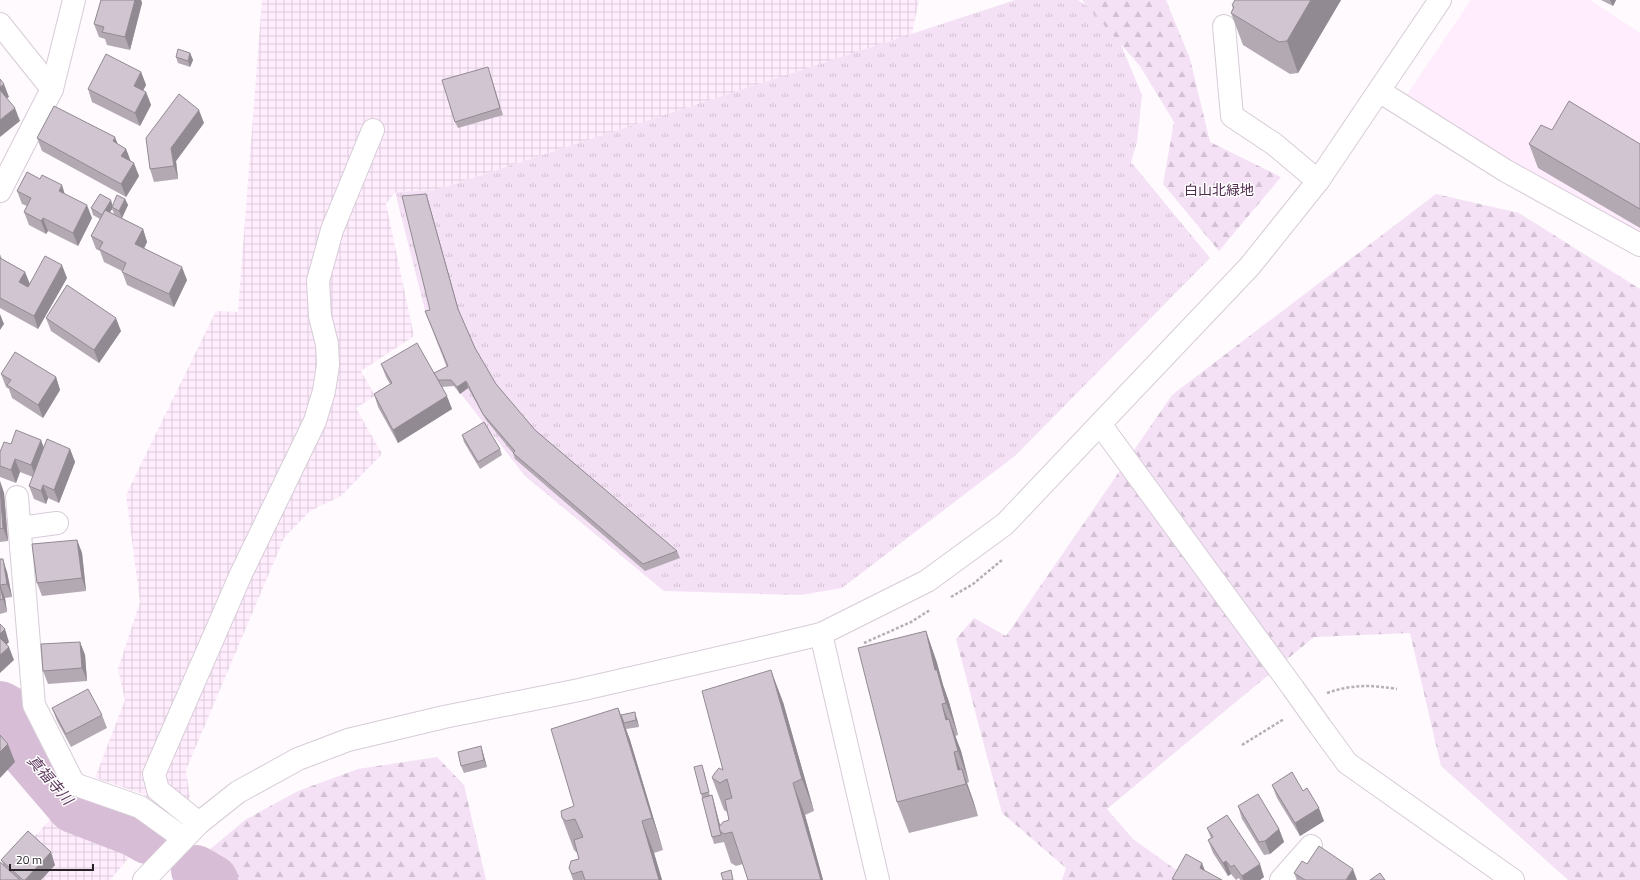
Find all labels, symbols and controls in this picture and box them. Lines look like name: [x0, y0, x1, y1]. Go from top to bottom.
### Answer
park label: 白山北緑地: [1184, 179, 1254, 200]
water label: 真福寺川: [22, 749, 80, 811]
scale bar: [10, 846, 93, 872]
text: 20 m: [16, 850, 42, 869]

